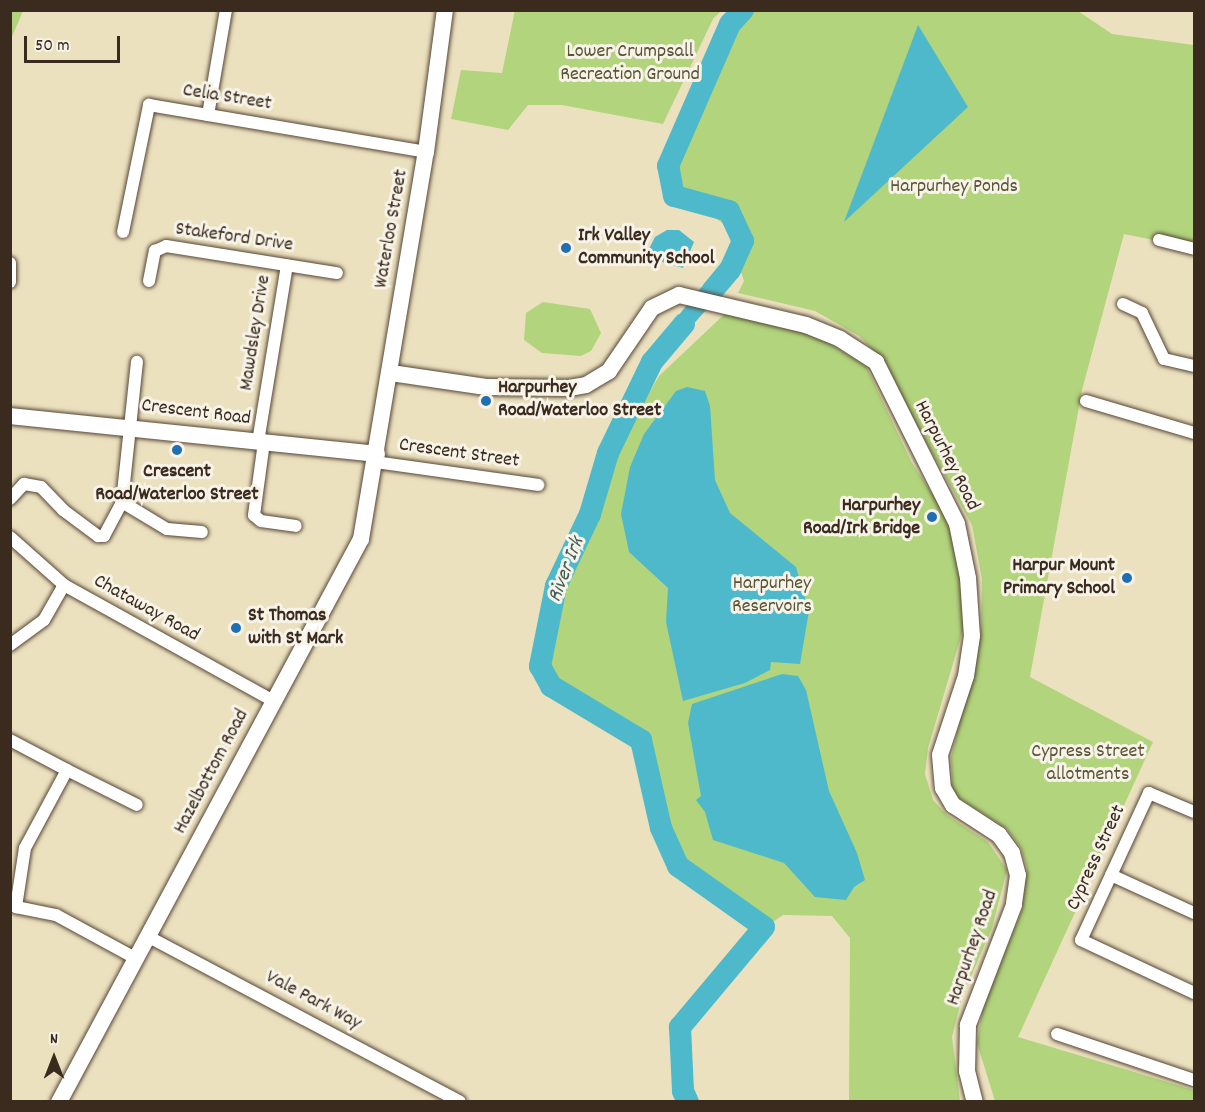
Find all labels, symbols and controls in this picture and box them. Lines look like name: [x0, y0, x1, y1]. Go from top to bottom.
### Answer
scale bar: [27, 24, 123, 62]
text: 50 m: [35, 34, 70, 59]
park label: Lower Crumpsall Recreation Ground: [560, 41, 700, 88]
street label: Celia Street: [181, 79, 273, 117]
street label: Waterloo Street: [370, 168, 414, 290]
park label: Harpurhey Ponds: [890, 175, 1018, 199]
street label: Stakeford Drive: [174, 218, 294, 258]
place label: Irk Valley Community School: [578, 225, 714, 272]
marker: Irk Valley Community School: [559, 241, 573, 255]
street label: Mawdsley Drive: [235, 274, 277, 392]
place label: Harpurhey Road/Waterloo Street: [498, 377, 661, 424]
street label: Crescent Road: [140, 394, 252, 432]
marker: Harpurhey Road/Waterloo Street: [479, 394, 493, 408]
street label: Harpurhey Road: [908, 397, 984, 515]
street label: Crescent Street: [397, 434, 521, 474]
marker: Crescent Road/Waterloo Street: [170, 443, 184, 457]
place label: Crescent Road/Waterloo Street: [95, 460, 259, 507]
place label: Harpurhey Road/Irk Bridge: [803, 494, 920, 541]
marker: Harpurhey Road/Irk Bridge: [925, 510, 939, 524]
water label: River Irk: [543, 534, 591, 606]
place label: Harpur Mount Primary School: [1003, 554, 1115, 601]
street label: Chataway Road: [89, 570, 203, 648]
marker: Harpur Mount Primary School: [1120, 571, 1134, 585]
park label: Harpurhey Reservoirs: [732, 572, 812, 619]
place label: St Thomas with St Mark: [248, 604, 343, 651]
marker: St Thomas with St Mark: [229, 621, 243, 635]
street label: Hazelbottom Road: [169, 706, 255, 838]
park label: Cypress Street allotments: [1031, 740, 1145, 787]
street label: Cypress Street: [1062, 802, 1132, 914]
street label: Harpurhey Road: [942, 887, 1004, 1009]
street label: Vale Park Way: [261, 966, 365, 1036]
north arrow: [24, 1028, 84, 1088]
text: N: [50, 1028, 58, 1051]

